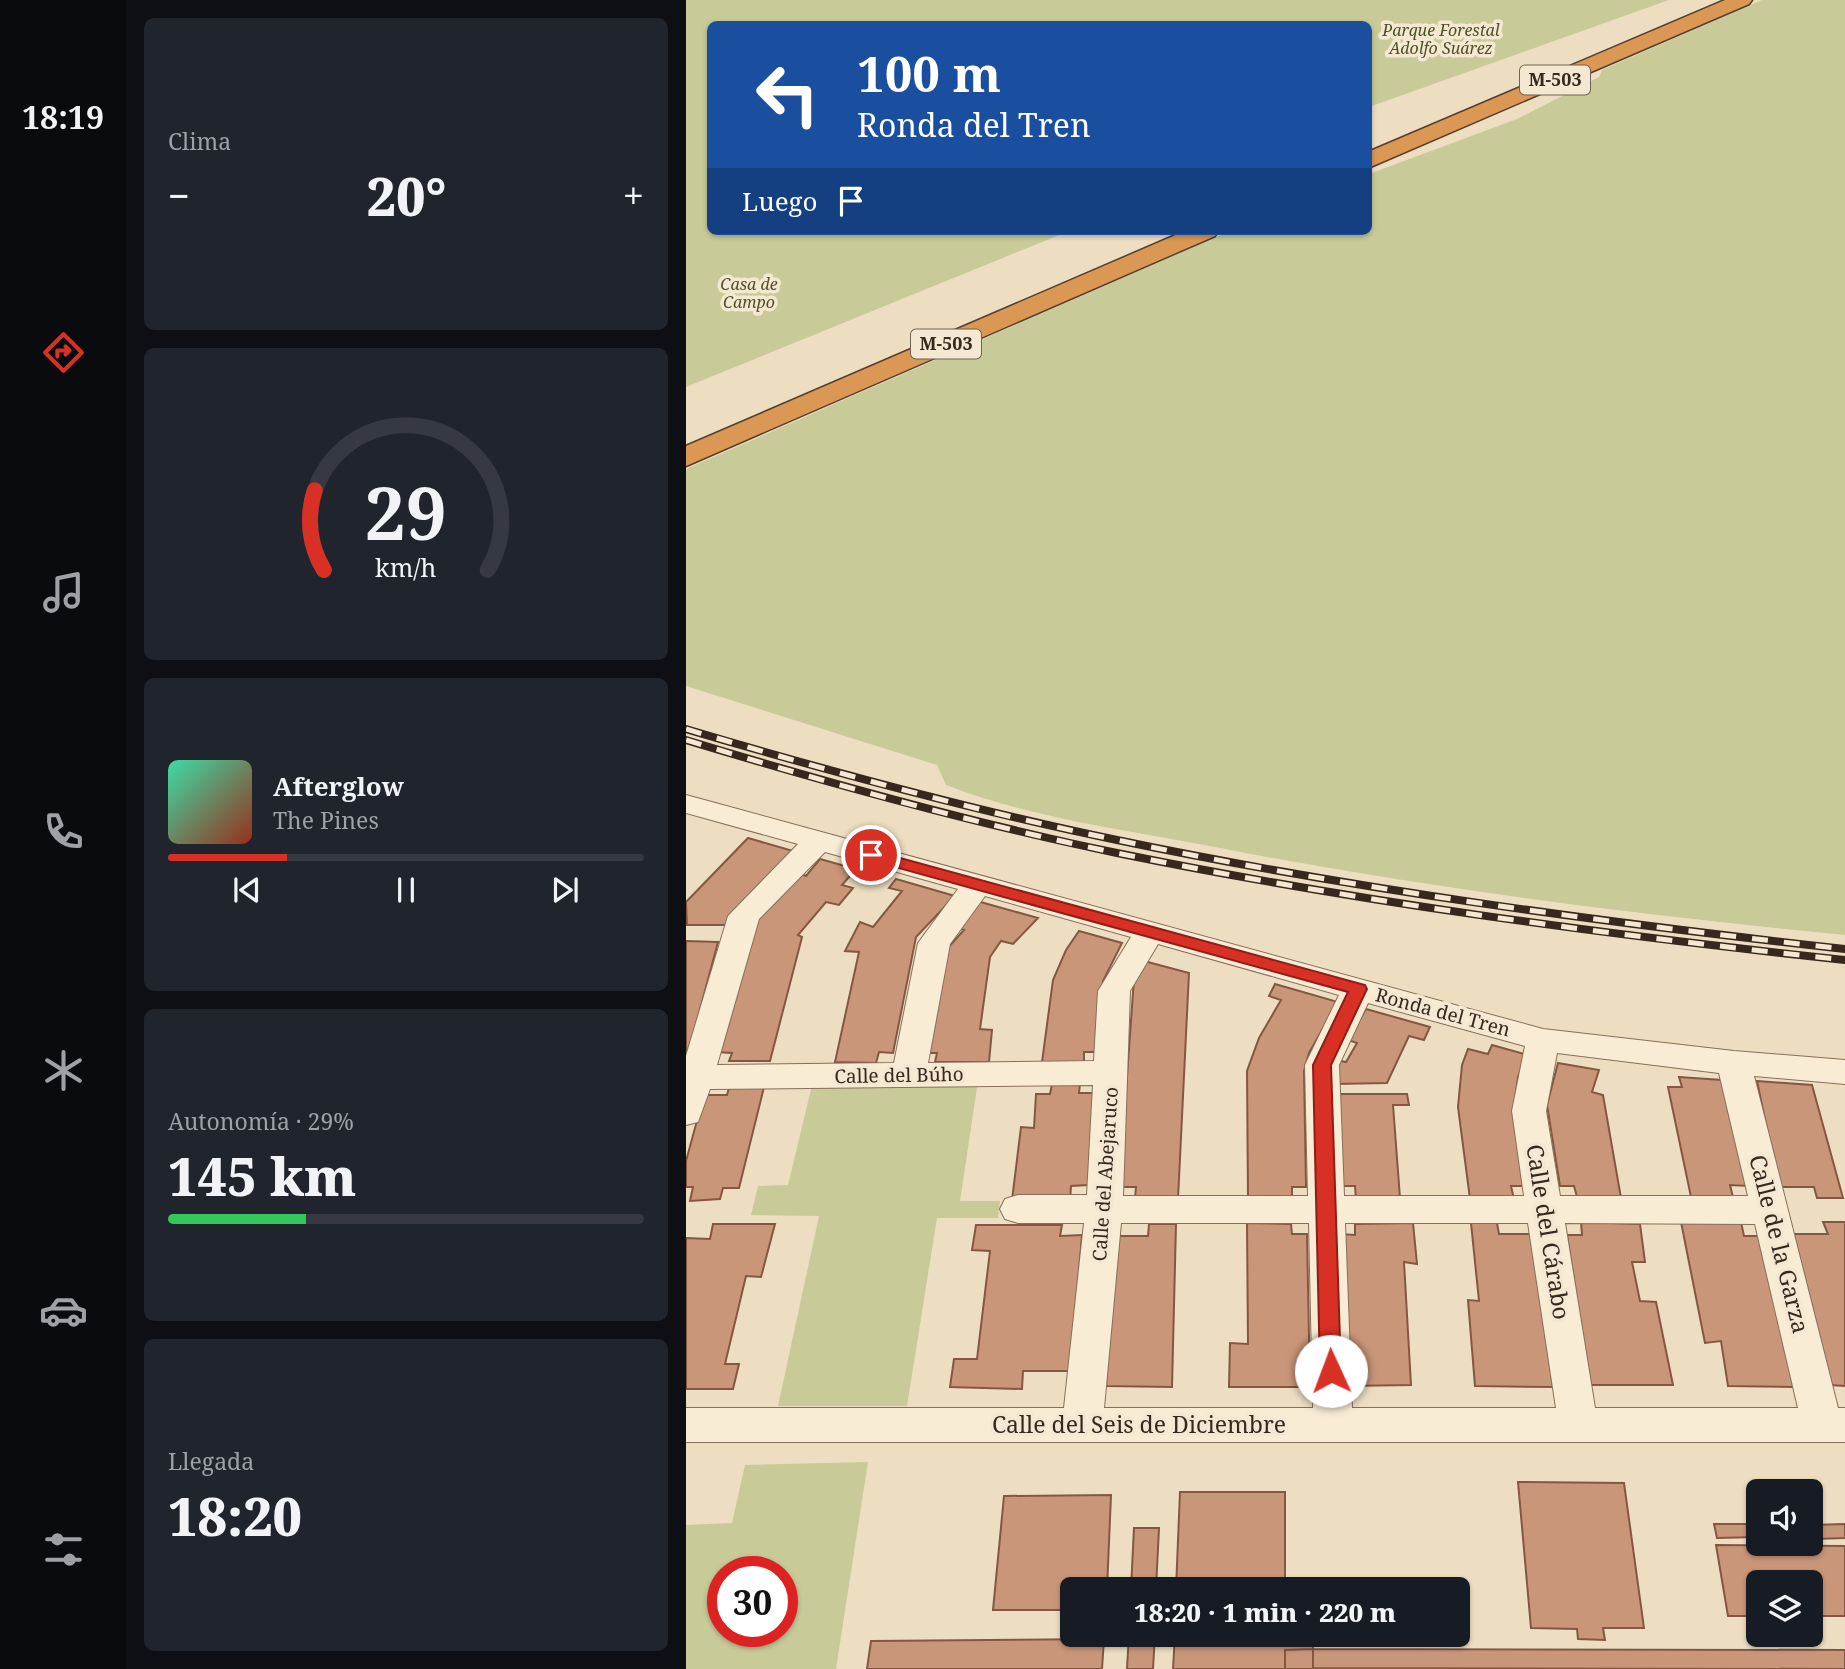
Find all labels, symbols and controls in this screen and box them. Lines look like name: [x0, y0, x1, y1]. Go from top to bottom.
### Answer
park label: Parque Forestal Adolfo Suárez: [1381, 19, 1500, 59]
text: 100 m: [857, 40, 1001, 106]
icon: left: [742, 49, 833, 140]
road number: M-503: [1520, 66, 1590, 94]
text: 18:19: [22, 95, 104, 138]
text: Ronda del Tren: [857, 103, 1091, 146]
text: Clima: [168, 125, 231, 157]
text: 20°: [366, 160, 446, 231]
text: −: [168, 169, 190, 221]
text: +: [623, 169, 644, 221]
icon: arrive: [832, 182, 870, 220]
text: Luego: [742, 183, 818, 219]
park label: Casa de Campo: [720, 273, 778, 313]
icon: directions: [39, 328, 88, 377]
road number: M-503: [911, 330, 981, 358]
text: 29: [365, 463, 447, 562]
text: km/h: [375, 550, 437, 584]
icon: music: [39, 568, 88, 617]
text: Afterglow: [273, 768, 404, 804]
text: The Pines: [273, 804, 379, 836]
icon: phone: [39, 807, 88, 856]
pin: [841, 825, 901, 885]
icon: arrive: [852, 836, 890, 874]
icon: previous: [228, 871, 266, 909]
icon: pause: [387, 871, 425, 909]
icon: next: [546, 871, 584, 909]
street label: Ronda del Tren: [1373, 981, 1513, 1043]
icon: climate: [39, 1046, 88, 1095]
street label: Calle del Búho: [834, 1061, 964, 1089]
street label: Calle del Abejaruco: [1086, 1086, 1124, 1262]
text: Autonomía · 29%: [168, 1105, 354, 1137]
text: 145 km: [168, 1140, 356, 1211]
street label: Calle del Cárabo: [1519, 1142, 1579, 1322]
street label: Calle de la Garza: [1742, 1151, 1818, 1336]
icon: car: [39, 1286, 88, 1335]
position arrow: [1294, 1334, 1368, 1408]
street label: Calle del Seis de Diciembre: [992, 1408, 1286, 1440]
text: Llegada: [168, 1445, 254, 1477]
map controls: [1746, 1479, 1823, 1647]
button: sound: [1746, 1479, 1823, 1556]
text: 18:20: [168, 1480, 302, 1551]
icon: filters: [39, 1525, 88, 1574]
speed limit sign: 30: [707, 1556, 798, 1647]
button: layers: [1746, 1570, 1823, 1647]
text: 18:20 · 1 min · 220 m: [1134, 1594, 1396, 1630]

